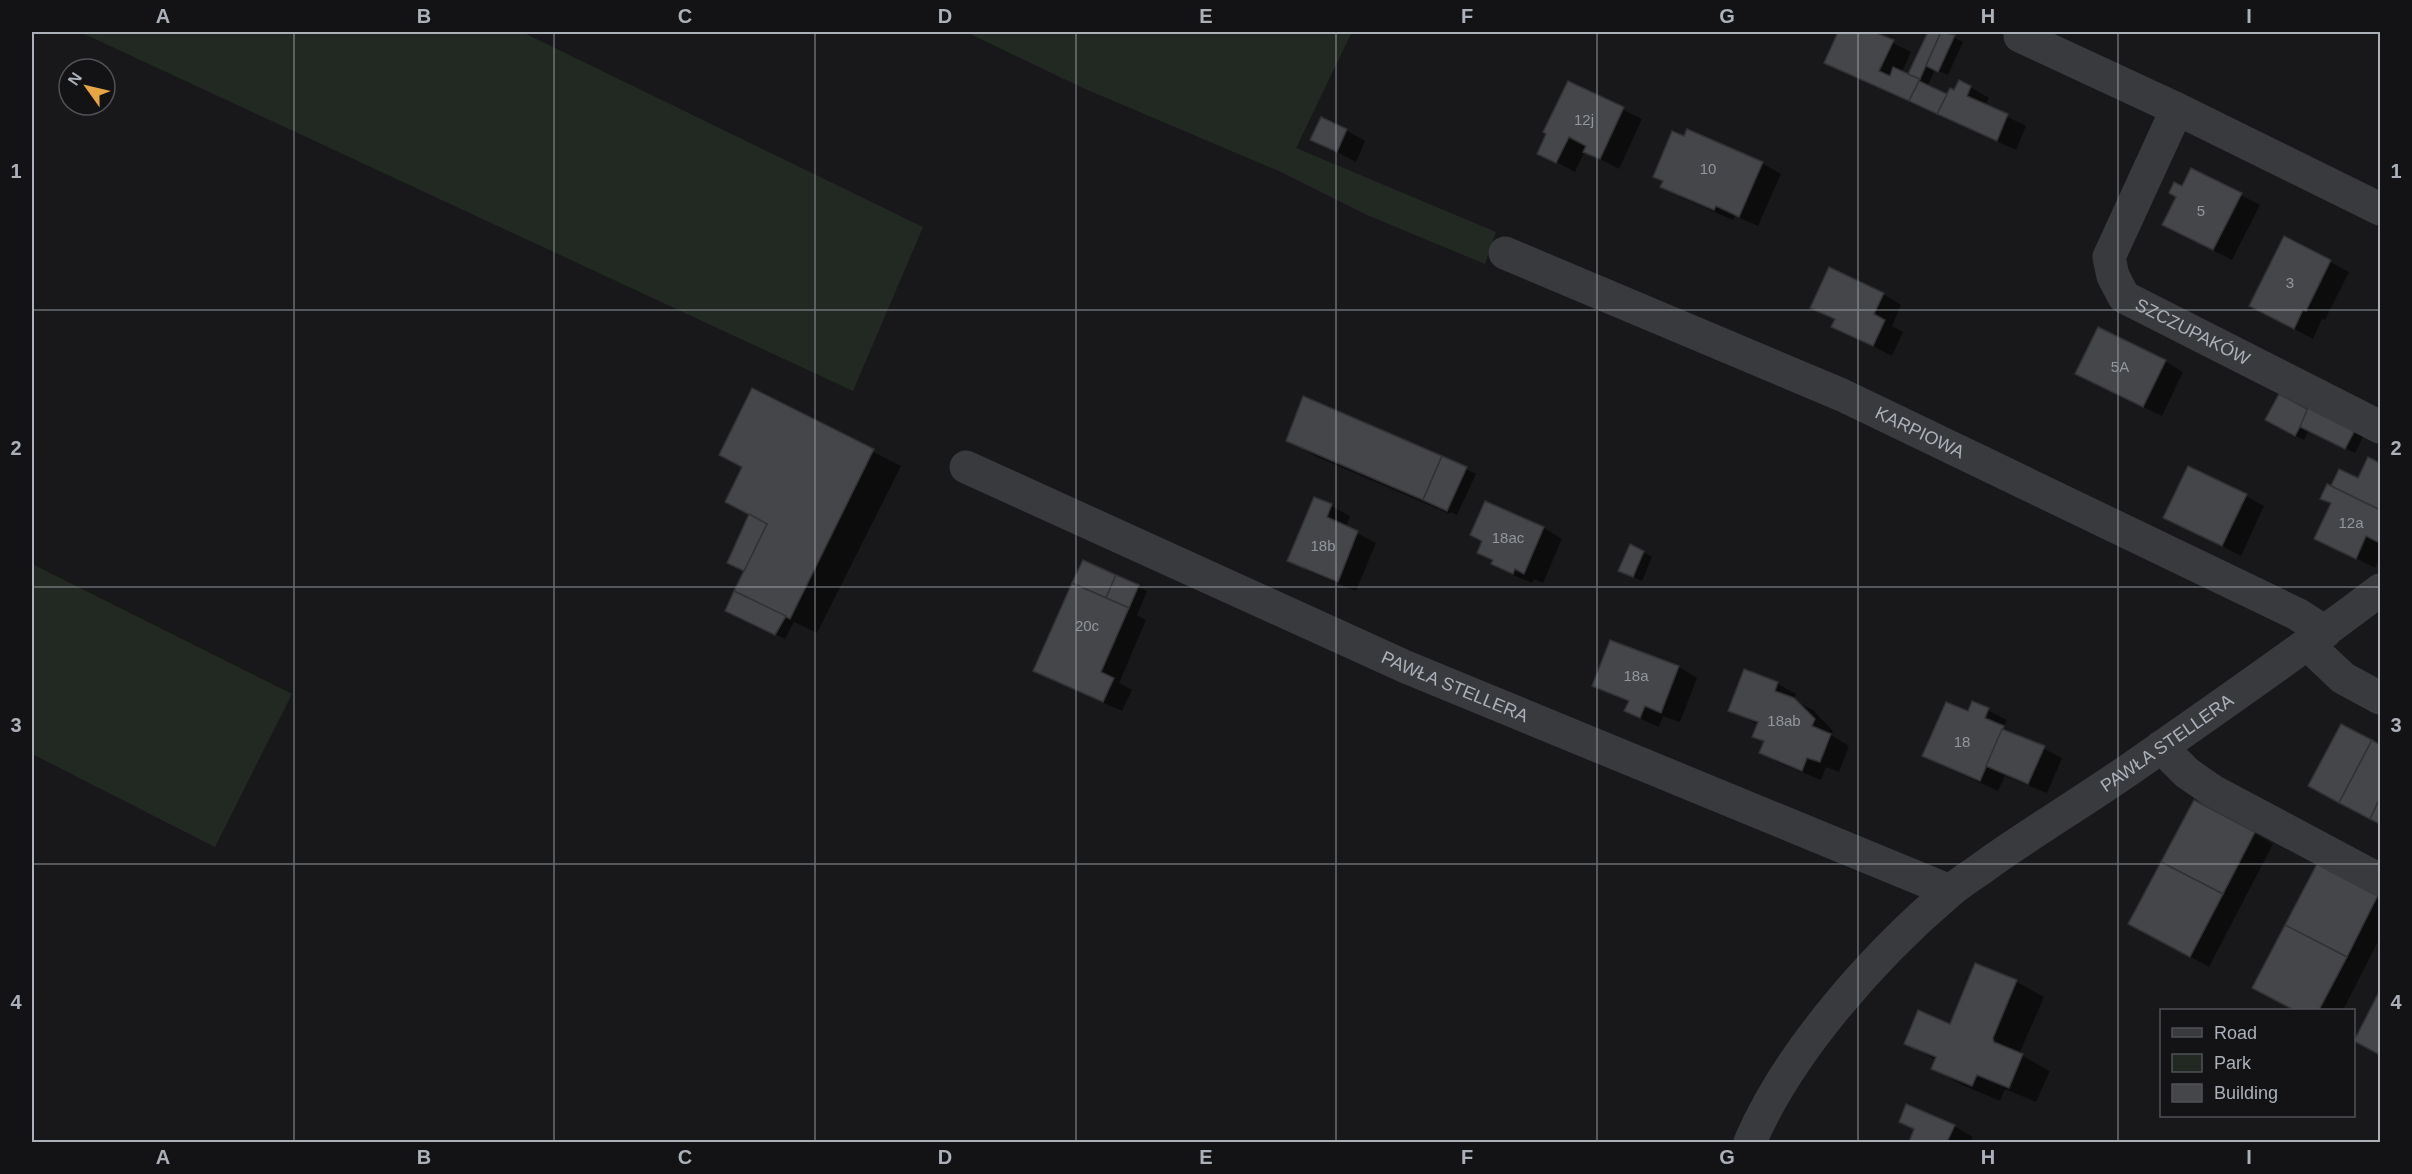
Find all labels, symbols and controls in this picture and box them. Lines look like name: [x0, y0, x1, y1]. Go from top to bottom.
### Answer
text: A: [156, 5, 170, 27]
text: B: [417, 5, 431, 27]
text: C: [678, 5, 692, 27]
text: D: [938, 5, 952, 27]
text: E: [1199, 5, 1213, 27]
text: F: [1461, 5, 1473, 27]
text: G: [1719, 5, 1735, 27]
text: H: [1981, 5, 1995, 27]
text: I: [2246, 5, 2252, 27]
north arrow: [57, 57, 117, 117]
text: N: [65, 69, 85, 88]
house number: 12j: [1574, 111, 1594, 128]
text: 1: [10, 160, 22, 182]
house number: 10: [1700, 160, 1716, 177]
text: 1: [2390, 160, 2402, 182]
house number: 5: [2197, 202, 2205, 219]
house number: 3: [2286, 274, 2294, 291]
street label: SZCZUPAKÓW: [2132, 294, 2253, 369]
house number: 5A: [2111, 358, 2129, 375]
street label: KARPIOWA: [1872, 403, 1968, 462]
text: 2: [10, 437, 22, 459]
text: 2: [2390, 437, 2402, 459]
house number: 12a: [2338, 514, 2364, 531]
house number: 18ac: [1492, 529, 1525, 546]
house number: 18b: [1310, 537, 1336, 554]
house number: 20c: [1075, 617, 1100, 634]
street label: PAWŁA STELLERA: [1378, 647, 1531, 726]
house number: 18a: [1623, 667, 1649, 684]
street label: PAWŁA STELLERA: [2097, 690, 2237, 796]
house number: 18ab: [1767, 712, 1801, 729]
text: 3: [10, 714, 22, 736]
text: 3: [2390, 714, 2402, 736]
house number: 18: [1954, 733, 1970, 750]
text: 4: [10, 991, 22, 1013]
text: 4: [2390, 991, 2402, 1013]
legend: [2160, 1009, 2355, 1117]
text: Road: [2214, 1023, 2257, 1043]
text: Park: [2214, 1053, 2252, 1073]
text: Building: [2214, 1083, 2278, 1103]
text: A: [156, 1146, 170, 1168]
text: B: [417, 1146, 431, 1168]
text: C: [678, 1146, 692, 1168]
text: D: [938, 1146, 952, 1168]
text: E: [1199, 1146, 1213, 1168]
text: F: [1461, 1146, 1473, 1168]
text: G: [1719, 1146, 1735, 1168]
text: H: [1981, 1146, 1995, 1168]
text: I: [2246, 1146, 2252, 1168]

